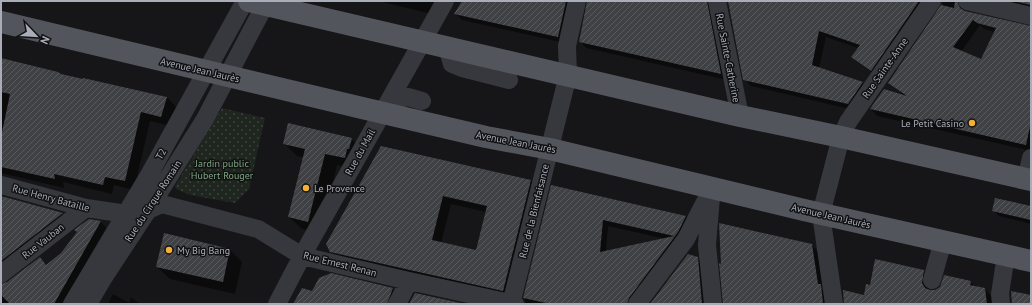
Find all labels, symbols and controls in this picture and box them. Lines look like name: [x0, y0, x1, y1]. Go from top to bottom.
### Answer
street label: Rue Sainte-Catherine: [713, 12, 743, 104]
north arrow: [16, 16, 56, 56]
text: N: [37, 34, 53, 46]
street label: Rue Sainte-Anne: [859, 35, 911, 101]
street label: Avenue Jean Jaurès: [159, 55, 241, 85]
place label: Le Petit Casino: [901, 117, 964, 130]
marker: Le Petit Casino: [967, 118, 977, 128]
street label: Rue du Mail: [342, 127, 378, 177]
street label: Avenue Jean Jaurès: [475, 128, 557, 156]
street label: T2: [153, 146, 169, 162]
park label: Jardin public Hubert Rouger: [191, 157, 254, 182]
street label: Rue du Cirque Romain: [122, 158, 184, 244]
street label: Rue de la Bienfaisance: [516, 163, 552, 259]
street label: Rue Henry Bataille: [11, 181, 91, 215]
place label: Le Provence: [314, 182, 365, 195]
marker: Le Provence: [301, 183, 311, 193]
street label: Avenue Jean Jaurès: [790, 201, 872, 231]
street label: Rue Vauban: [19, 220, 67, 262]
place label: My Big Bang: [177, 244, 230, 257]
marker: My Big Bang: [164, 245, 174, 255]
street label: Rue Ernest Renan: [302, 249, 378, 279]

